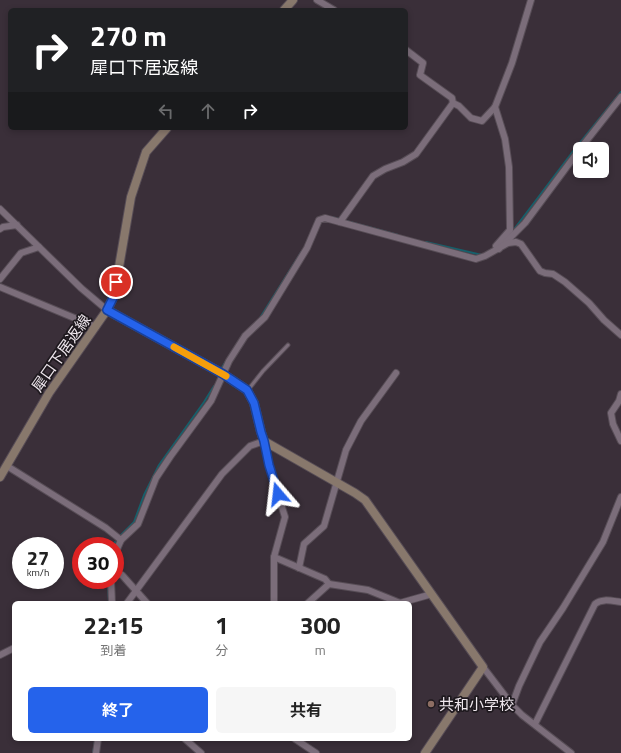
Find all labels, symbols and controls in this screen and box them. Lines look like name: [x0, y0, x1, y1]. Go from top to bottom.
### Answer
text: 270 m: [90, 14, 167, 57]
icon: right: [24, 24, 76, 76]
text: 犀口下居返線: [90, 54, 198, 81]
icon: left: [155, 100, 177, 122]
icon: ahead: [197, 100, 219, 122]
icon: right: [239, 100, 261, 122]
map controls: [573, 142, 609, 178]
button: sound: [573, 142, 609, 178]
pin: [99, 265, 133, 299]
icon: arrive: [105, 271, 127, 293]
street label: 犀口下居返線: [26, 310, 96, 396]
position arrow: [257, 473, 299, 515]
speed limit sign: 30: [72, 537, 124, 589]
text: 27: [27, 542, 49, 573]
text: km/h: [27, 565, 49, 580]
text: 22:15: [84, 607, 143, 643]
text: 1: [215, 607, 229, 643]
text: 300: [300, 607, 340, 643]
text: 到着: [101, 640, 127, 660]
text: 分: [215, 640, 228, 660]
text: m: [315, 640, 326, 660]
button: 終了: [28, 687, 208, 733]
button: 共有: [216, 687, 396, 733]
place label: 共和小学校: [439, 693, 514, 716]
marker: 共和小学校: [426, 699, 436, 709]

